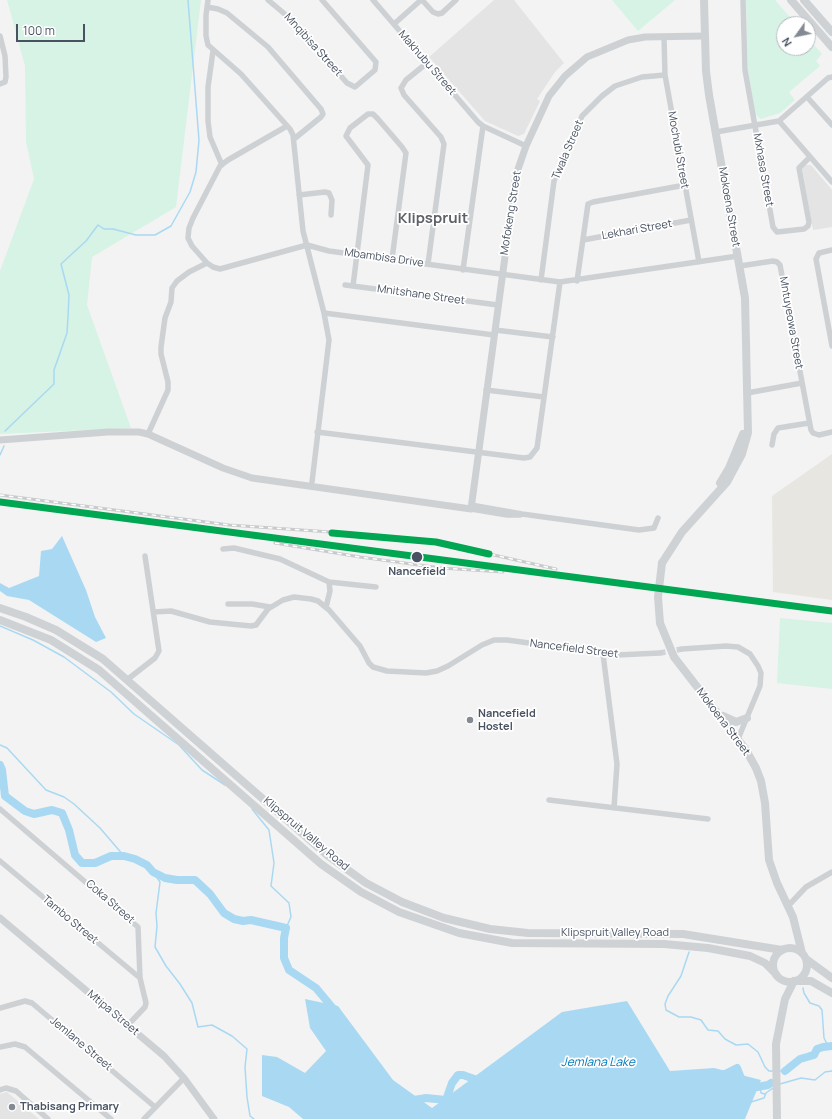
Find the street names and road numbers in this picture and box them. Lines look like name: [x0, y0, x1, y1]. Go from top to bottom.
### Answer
street label: Mnqibisa Street: [281, 11, 345, 79]
street label: Makhubu Street: [395, 28, 459, 98]
street label: Mochubi Street: [665, 110, 691, 190]
street label: Twala Street: [550, 118, 586, 182]
street label: Mxhasa Street: [750, 132, 776, 208]
street label: Mokoena Street: [715, 166, 743, 248]
street label: Mofokeng Street: [498, 170, 524, 256]
street label: Lekhari Street: [601, 217, 673, 243]
street label: Mbambisa Drive: [343, 246, 425, 270]
street label: Mntuyeowa Street: [776, 276, 806, 370]
street label: Mnitshane Street: [376, 282, 466, 308]
street label: Nancefield Street: [529, 637, 619, 661]
street label: Mokoena Street: [693, 686, 753, 758]
street label: Klipspruit Valley Road: [260, 794, 352, 874]
street label: Coka Street: [83, 877, 137, 927]
street label: Tambo Street: [39, 893, 101, 947]
street label: Klipspruit Valley Road: [561, 926, 669, 940]
street label: Mtipa Street: [84, 988, 142, 1038]
street label: Jemlane Street: [47, 1014, 115, 1074]

